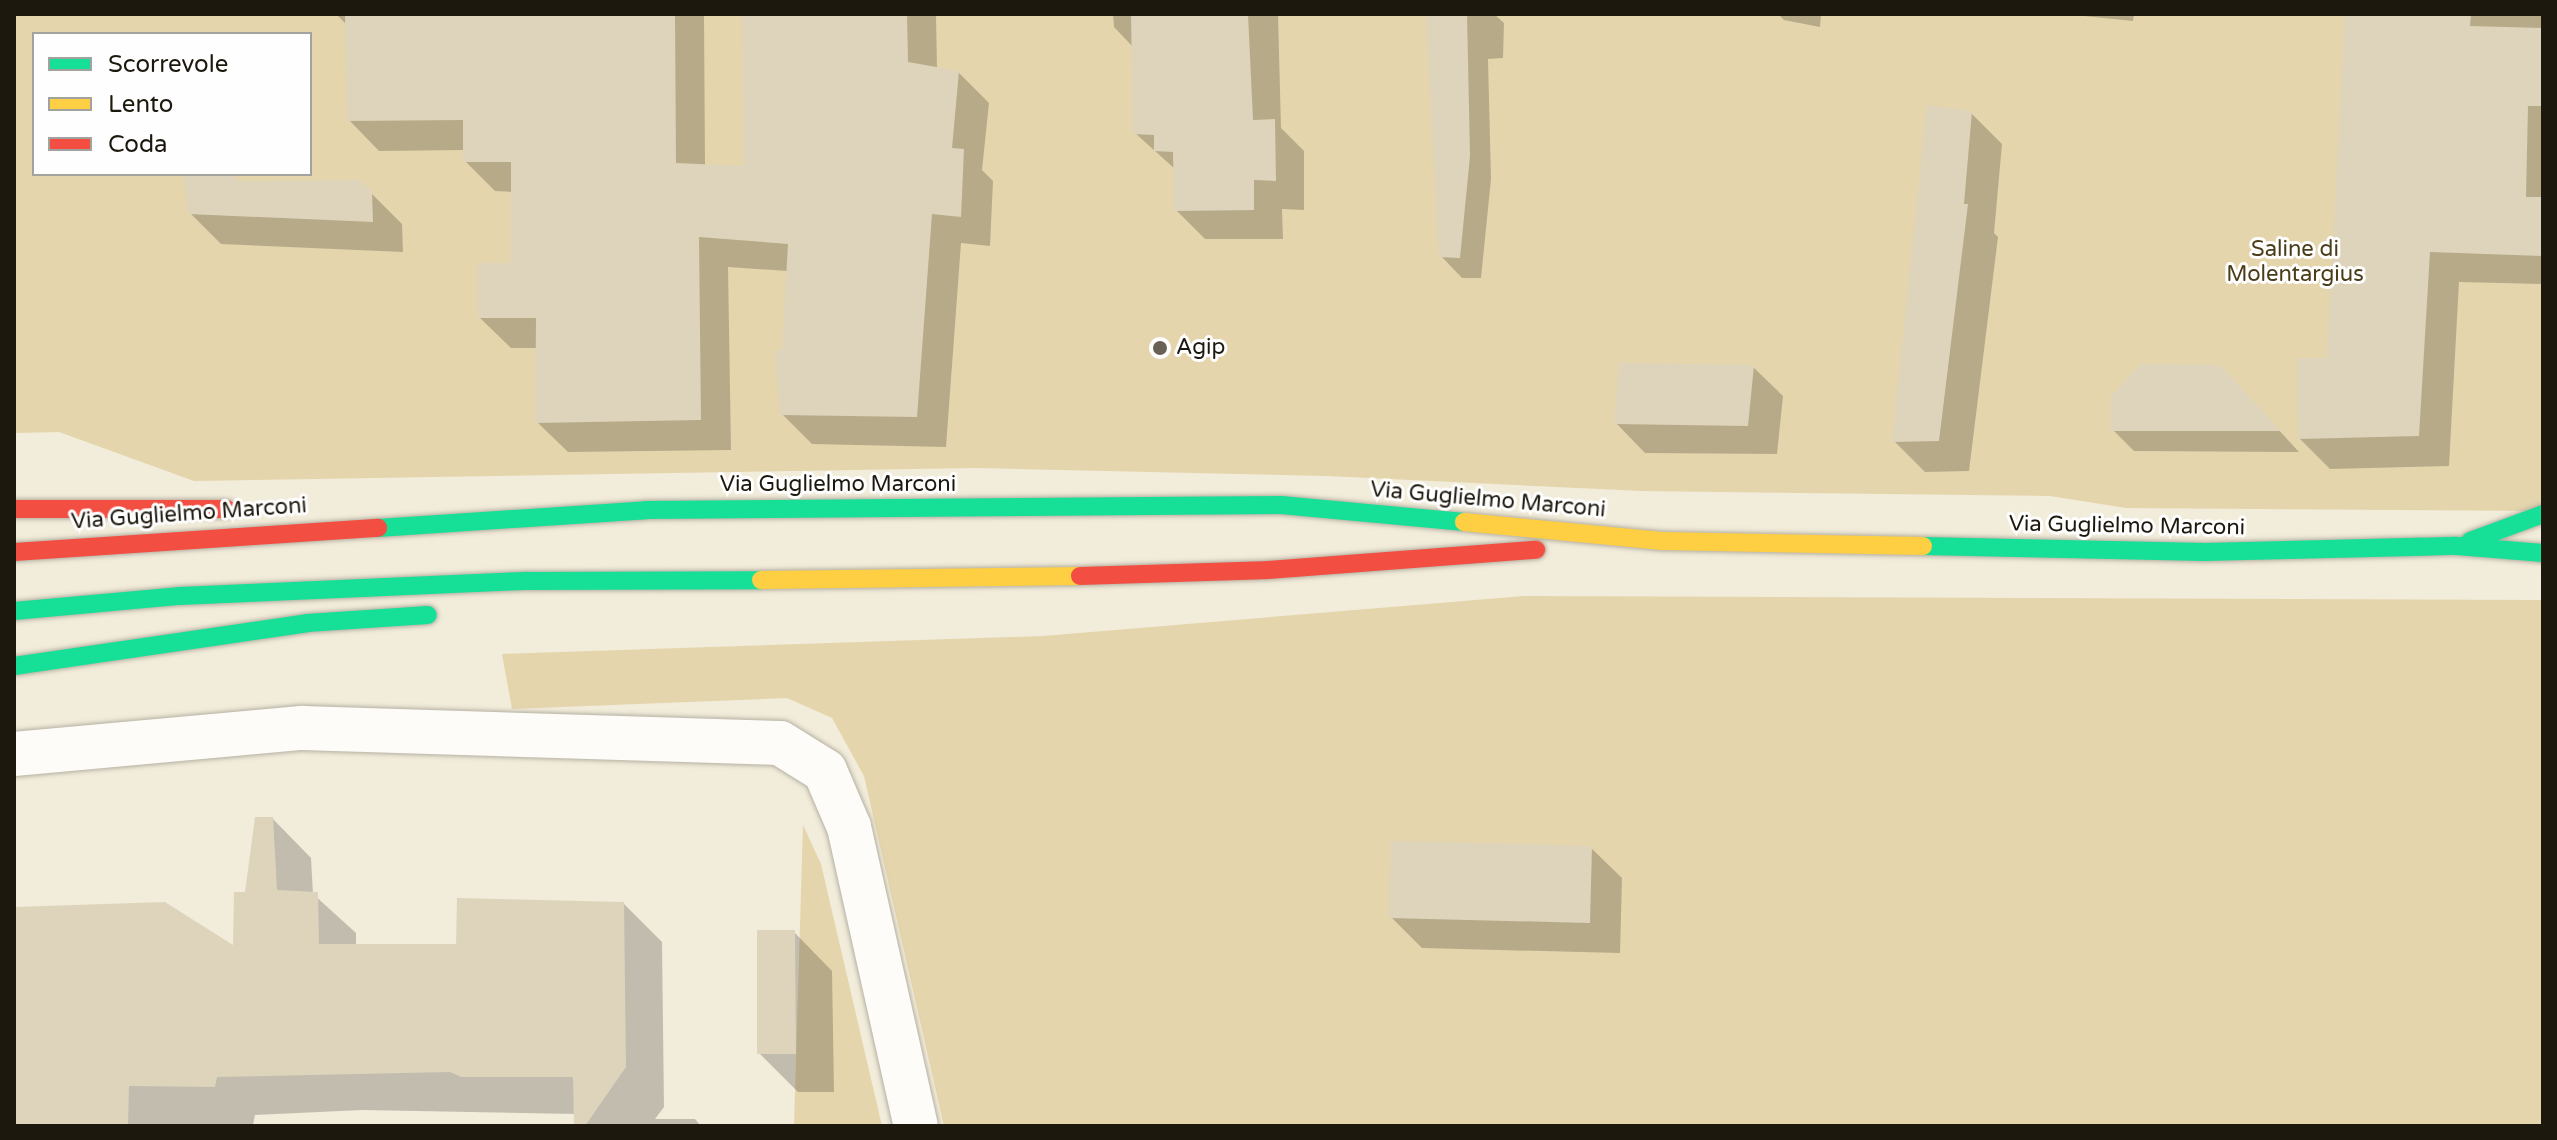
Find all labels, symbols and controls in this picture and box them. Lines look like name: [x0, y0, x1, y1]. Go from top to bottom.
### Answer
legend: [32, 32, 312, 176]
text: Scorrevole: [108, 50, 228, 79]
text: Lento: [108, 90, 173, 119]
text: Coda: [108, 130, 168, 159]
park label: Saline di Molentargius: [2226, 236, 2364, 288]
place label: Agip: [1176, 335, 1225, 361]
marker: Agip: [1151, 339, 1169, 357]
street label: Via Guglielmo Marconi: [720, 472, 956, 498]
street label: Via Guglielmo Marconi: [1369, 477, 1607, 523]
street label: Via Guglielmo Marconi: [70, 493, 308, 535]
street label: Via Guglielmo Marconi: [2009, 511, 2245, 541]

